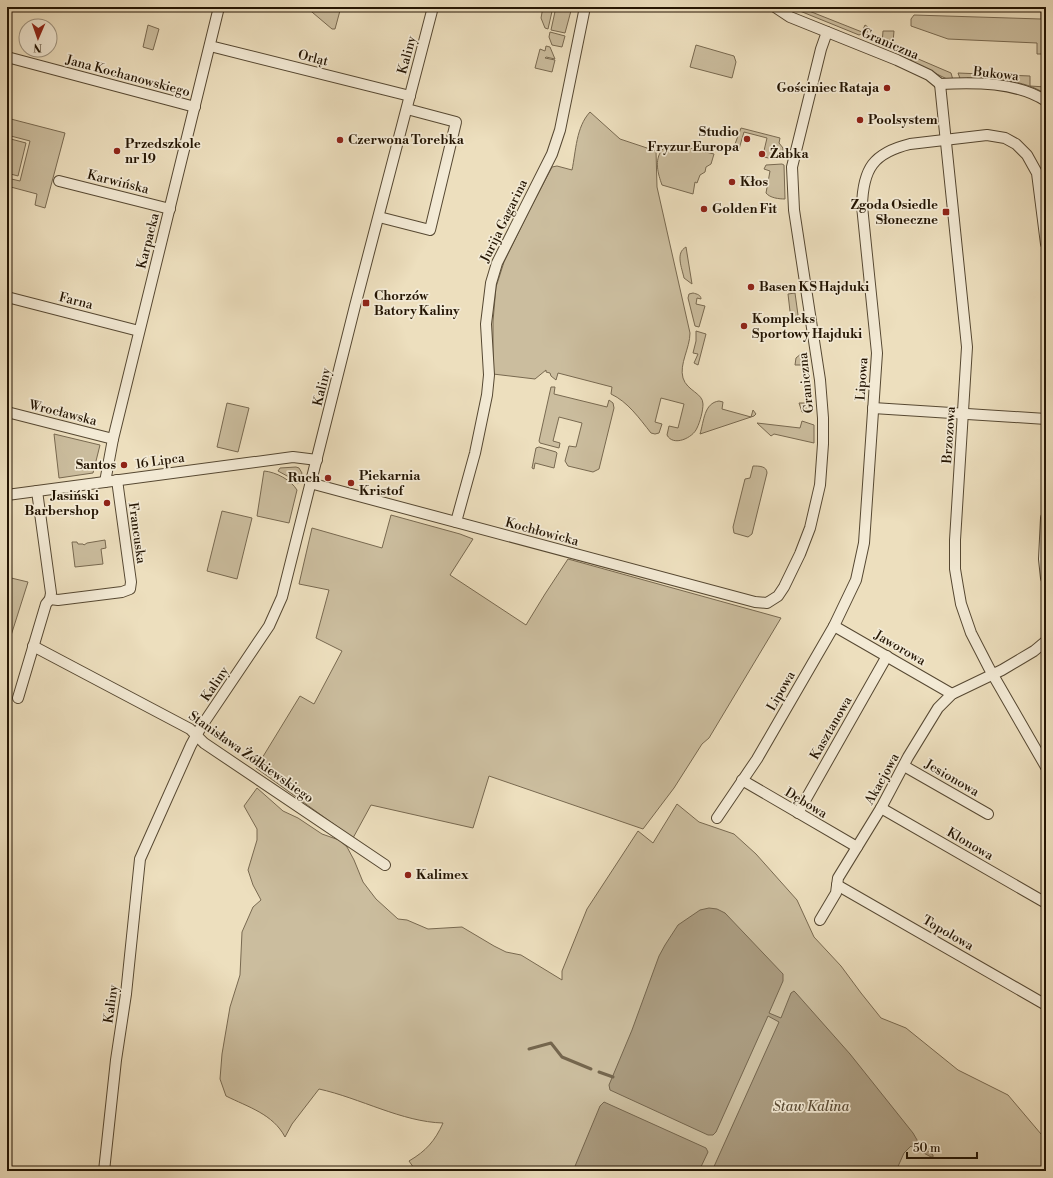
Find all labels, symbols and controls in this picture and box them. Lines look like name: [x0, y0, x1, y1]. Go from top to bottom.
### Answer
north arrow: [18, 18, 58, 58]
street label: Graniczna: [859, 25, 922, 63]
street label: Kaliny: [394, 34, 420, 76]
text: N: [33, 40, 42, 54]
street label: Orląt: [296, 47, 330, 70]
street label: Jana Kochanowskiego: [63, 51, 192, 100]
street label: Bukowa: [971, 64, 1020, 84]
place label: Gościniec Rataja: [777, 80, 880, 96]
marker: Gościniec Rataja: [882, 83, 892, 93]
place label: Poolsystem: [868, 112, 938, 128]
marker: Poolsystem: [855, 115, 865, 125]
place label: Studio Fryzur Europa: [648, 124, 740, 155]
place label: Czerwona Torebka: [348, 132, 465, 148]
marker: Studio Fryzur Europa: [742, 134, 752, 144]
marker: Czerwona Torebka: [335, 135, 345, 145]
place label: Przedszkole nr 19: [125, 136, 201, 167]
place label: Żabka: [770, 145, 809, 162]
marker: Przedszkole nr 19: [112, 146, 122, 156]
marker: Żabka: [757, 149, 767, 159]
street label: Karwińska: [85, 167, 151, 198]
place label: Kłos: [740, 174, 768, 190]
street label: Jurija Gagarina: [477, 176, 531, 266]
marker: Kłos: [727, 177, 737, 187]
place label: Zgoda Osiedle Słoneczne: [851, 197, 938, 228]
place label: Golden Fit: [712, 201, 777, 217]
marker: Golden Fit: [699, 204, 709, 214]
marker: Zgoda Osiedle Słoneczne: [941, 207, 951, 217]
street label: Karpacka: [133, 211, 163, 271]
place label: Basen KS Hajduki: [759, 279, 869, 295]
marker: Basen KS Hajduki: [746, 282, 756, 292]
place label: Chorzów Batory Kaliny: [374, 288, 460, 319]
street label: Farna: [57, 289, 95, 313]
marker: Chorzów Batory Kaliny: [361, 298, 371, 308]
place label: Kompleks Sportowy Hajduki: [752, 311, 862, 342]
marker: Kompleks Sportowy Hajduki: [739, 321, 749, 331]
street label: Graniczna: [795, 351, 817, 414]
street label: Lipowa: [853, 357, 872, 401]
street label: Kaliny: [310, 366, 335, 408]
street label: Wrocławska: [26, 397, 99, 429]
street label: Brzozowa: [939, 405, 959, 465]
street label: 16 Lipca: [135, 450, 186, 472]
place label: Santos: [76, 457, 116, 473]
marker: Santos: [119, 460, 129, 470]
place label: Piekarnia Kristof: [359, 468, 421, 499]
place label: Ruch: [288, 470, 320, 486]
marker: Ruch: [323, 473, 333, 483]
marker: Piekarnia Kristof: [346, 478, 356, 488]
place label: Jasiński Barbershop: [25, 488, 99, 519]
marker: Jasiński Barbershop: [102, 498, 112, 508]
street label: Francuska: [125, 501, 149, 565]
street label: Kochłowicka: [504, 515, 581, 550]
street label: Jaworowa: [871, 626, 929, 669]
street label: Kaliny: [198, 663, 233, 705]
street label: Lipowa: [763, 668, 799, 714]
street label: Kasztanowa: [806, 693, 856, 762]
street label: Stanisława Żółkiewskiego: [185, 707, 317, 806]
street label: Akacjowa: [861, 750, 903, 808]
street label: Jesionowa: [921, 756, 982, 800]
street label: Dębowa: [782, 784, 831, 822]
street label: Klonowa: [944, 824, 996, 864]
place label: Kalimex: [416, 867, 469, 883]
marker: Kalimex: [403, 870, 413, 880]
street label: Topolowa: [919, 912, 977, 954]
street label: Kaliny: [100, 983, 122, 1024]
water label: Staw Kalina: [773, 1098, 849, 1116]
scale bar: [907, 1134, 977, 1160]
text: 50 m: [913, 1141, 941, 1156]

